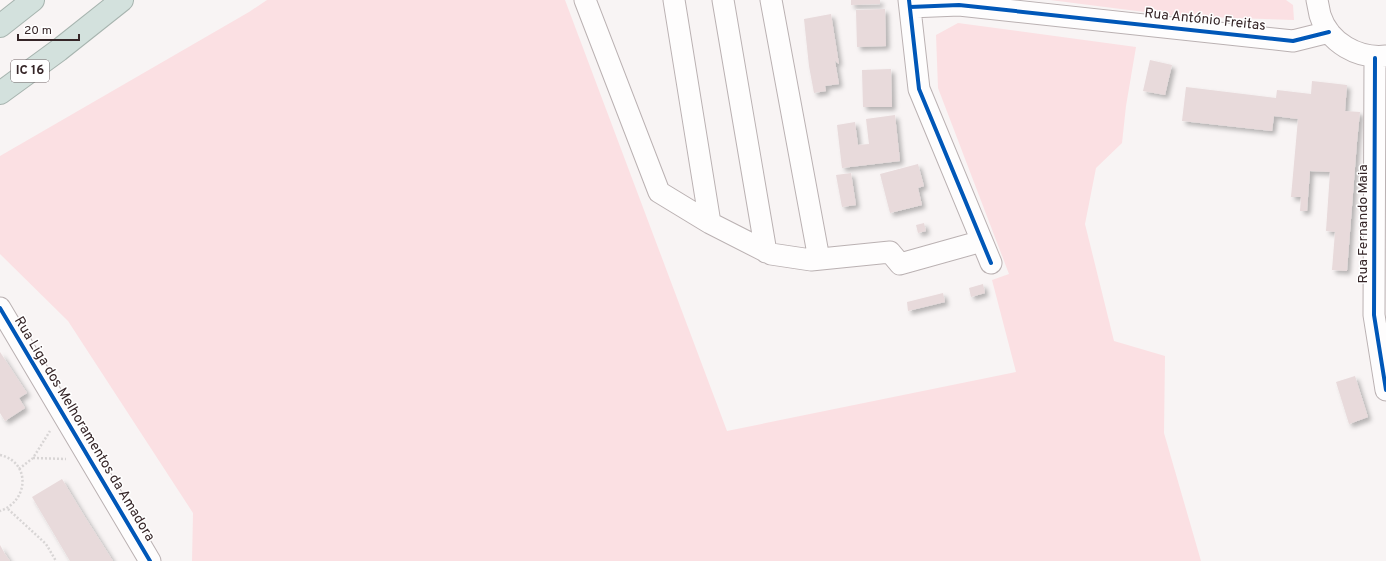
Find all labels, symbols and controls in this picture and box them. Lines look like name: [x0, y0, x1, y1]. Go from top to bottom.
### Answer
street label: Rua António Freitas: [1143, 5, 1267, 35]
scale bar: [18, 16, 79, 42]
text: 20 m: [24, 23, 52, 39]
road number: IC 16: [11, 60, 49, 82]
street label: Rua Fernando Maia: [1355, 164, 1372, 284]
street label: Rua Liga dos Melhoramentos da Amadora: [10, 313, 158, 545]

